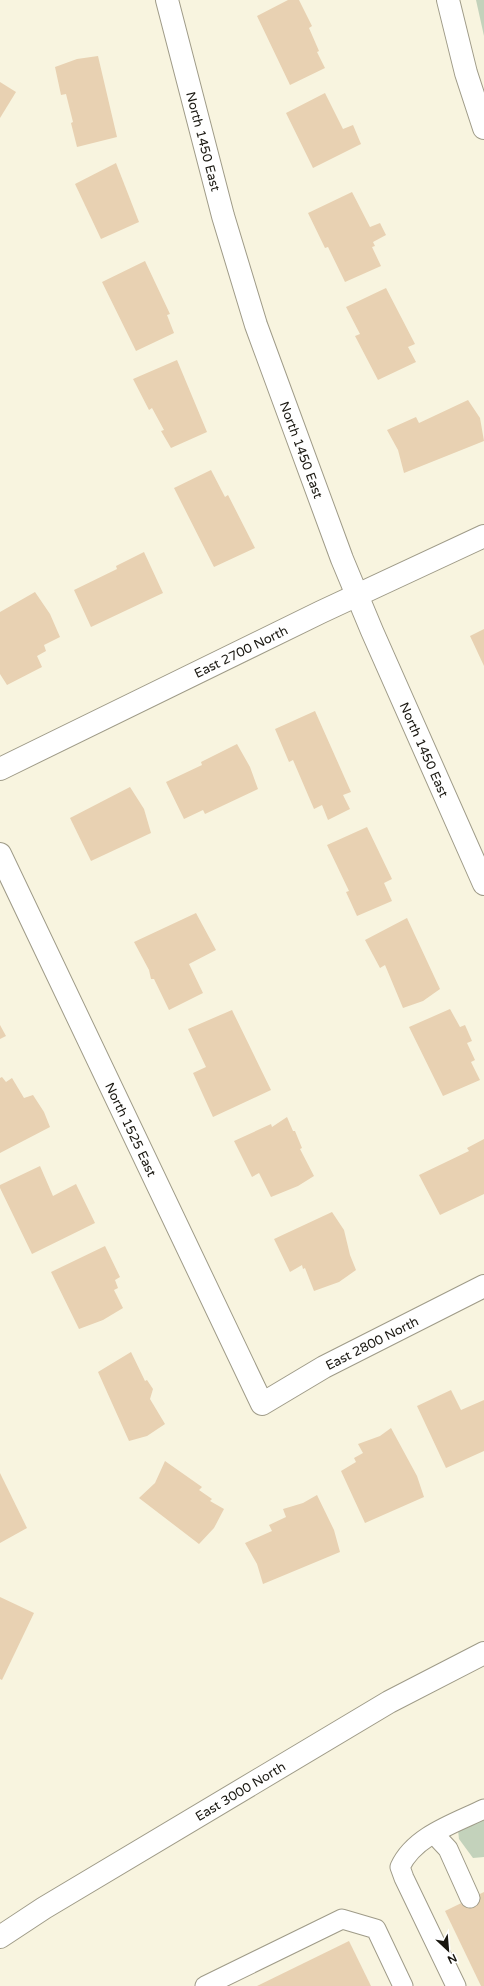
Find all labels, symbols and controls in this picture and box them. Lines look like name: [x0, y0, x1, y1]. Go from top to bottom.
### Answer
street label: North 1450 East: [182, 90, 223, 193]
street label: North 1450 East: [276, 399, 326, 501]
street label: East 2700 North: [192, 623, 291, 682]
street label: North 1450 East: [396, 700, 452, 800]
street label: North 1525 East: [101, 1080, 159, 1179]
street label: East 2800 North: [323, 1313, 421, 1374]
street label: East 3000 North: [193, 1759, 289, 1825]
north arrow: [428, 1930, 468, 1970]
text: N: [445, 1951, 459, 1966]

